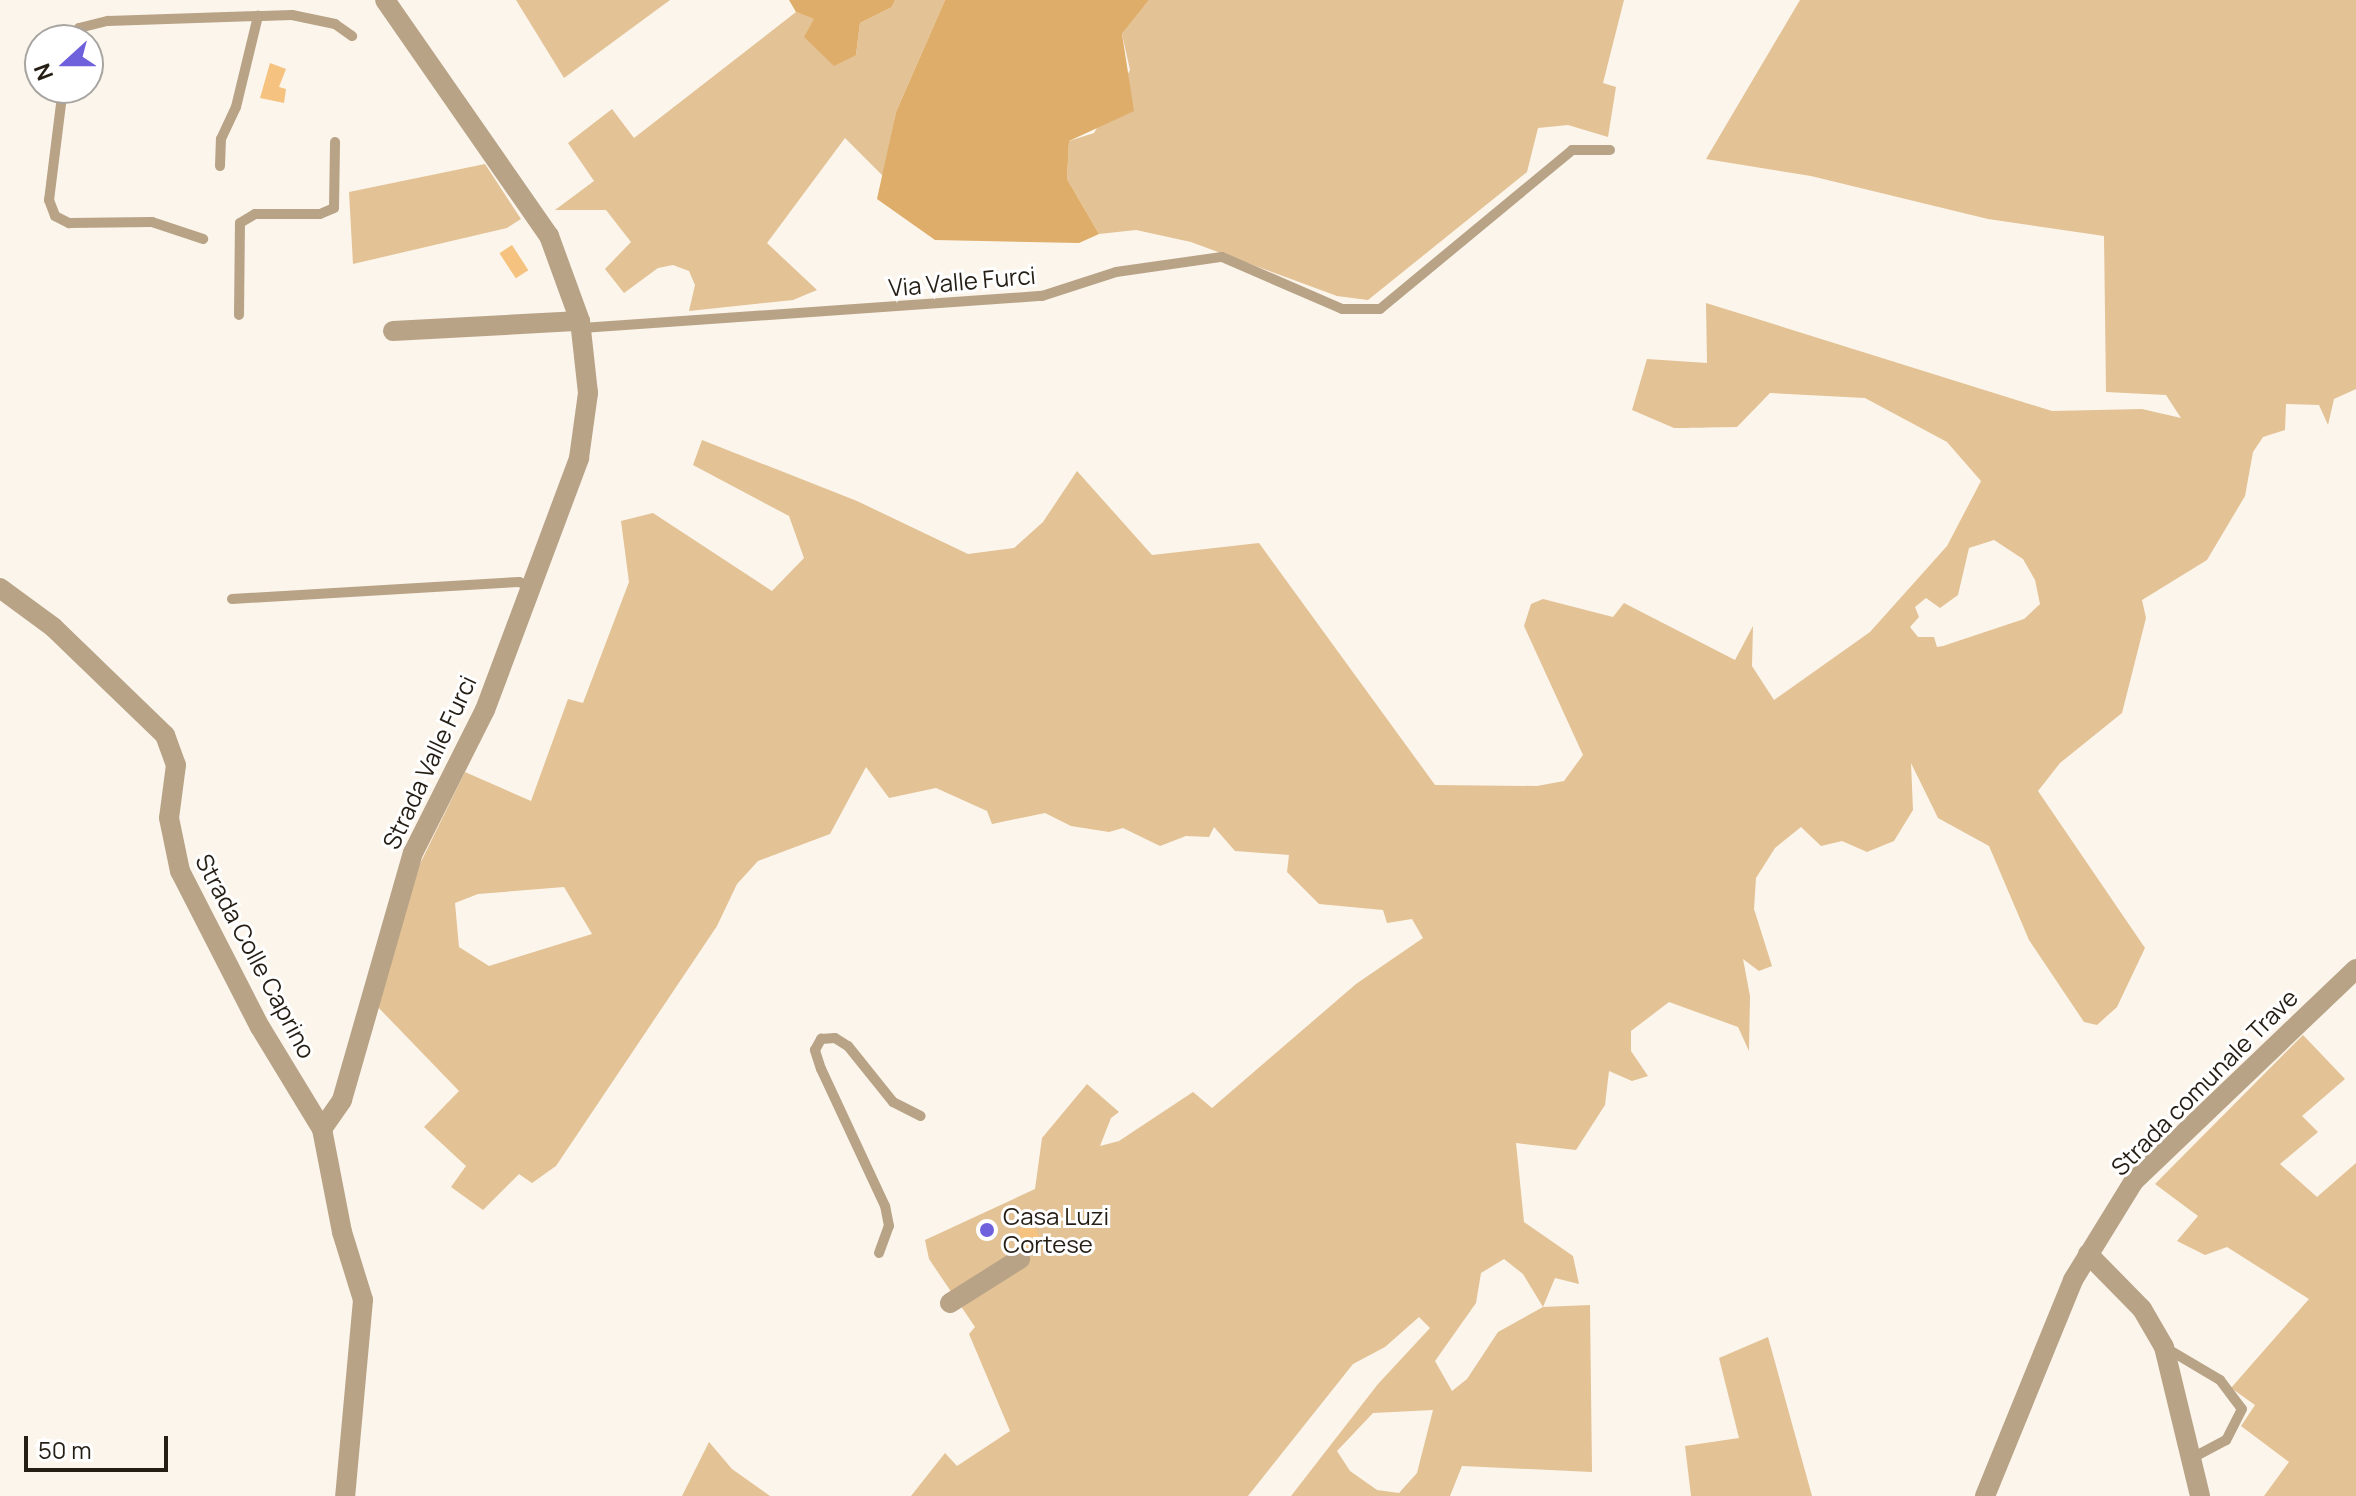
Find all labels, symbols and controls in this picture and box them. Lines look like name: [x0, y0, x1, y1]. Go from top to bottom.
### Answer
north arrow: [24, 24, 104, 104]
text: N: [27, 59, 60, 85]
street label: Via Valle Furci: [887, 260, 1037, 302]
street label: Strada Valle Furci: [376, 671, 482, 853]
street label: Strada Colle Caprino: [190, 849, 322, 1063]
street label: Strada comunale Trave: [2105, 983, 2303, 1181]
place label: Casa Luzi Cortese: [1003, 1202, 1109, 1258]
marker: Casa Luzi Cortese: [978, 1221, 996, 1239]
scale bar: [28, 1420, 172, 1470]
text: 50 m: [38, 1433, 92, 1466]

